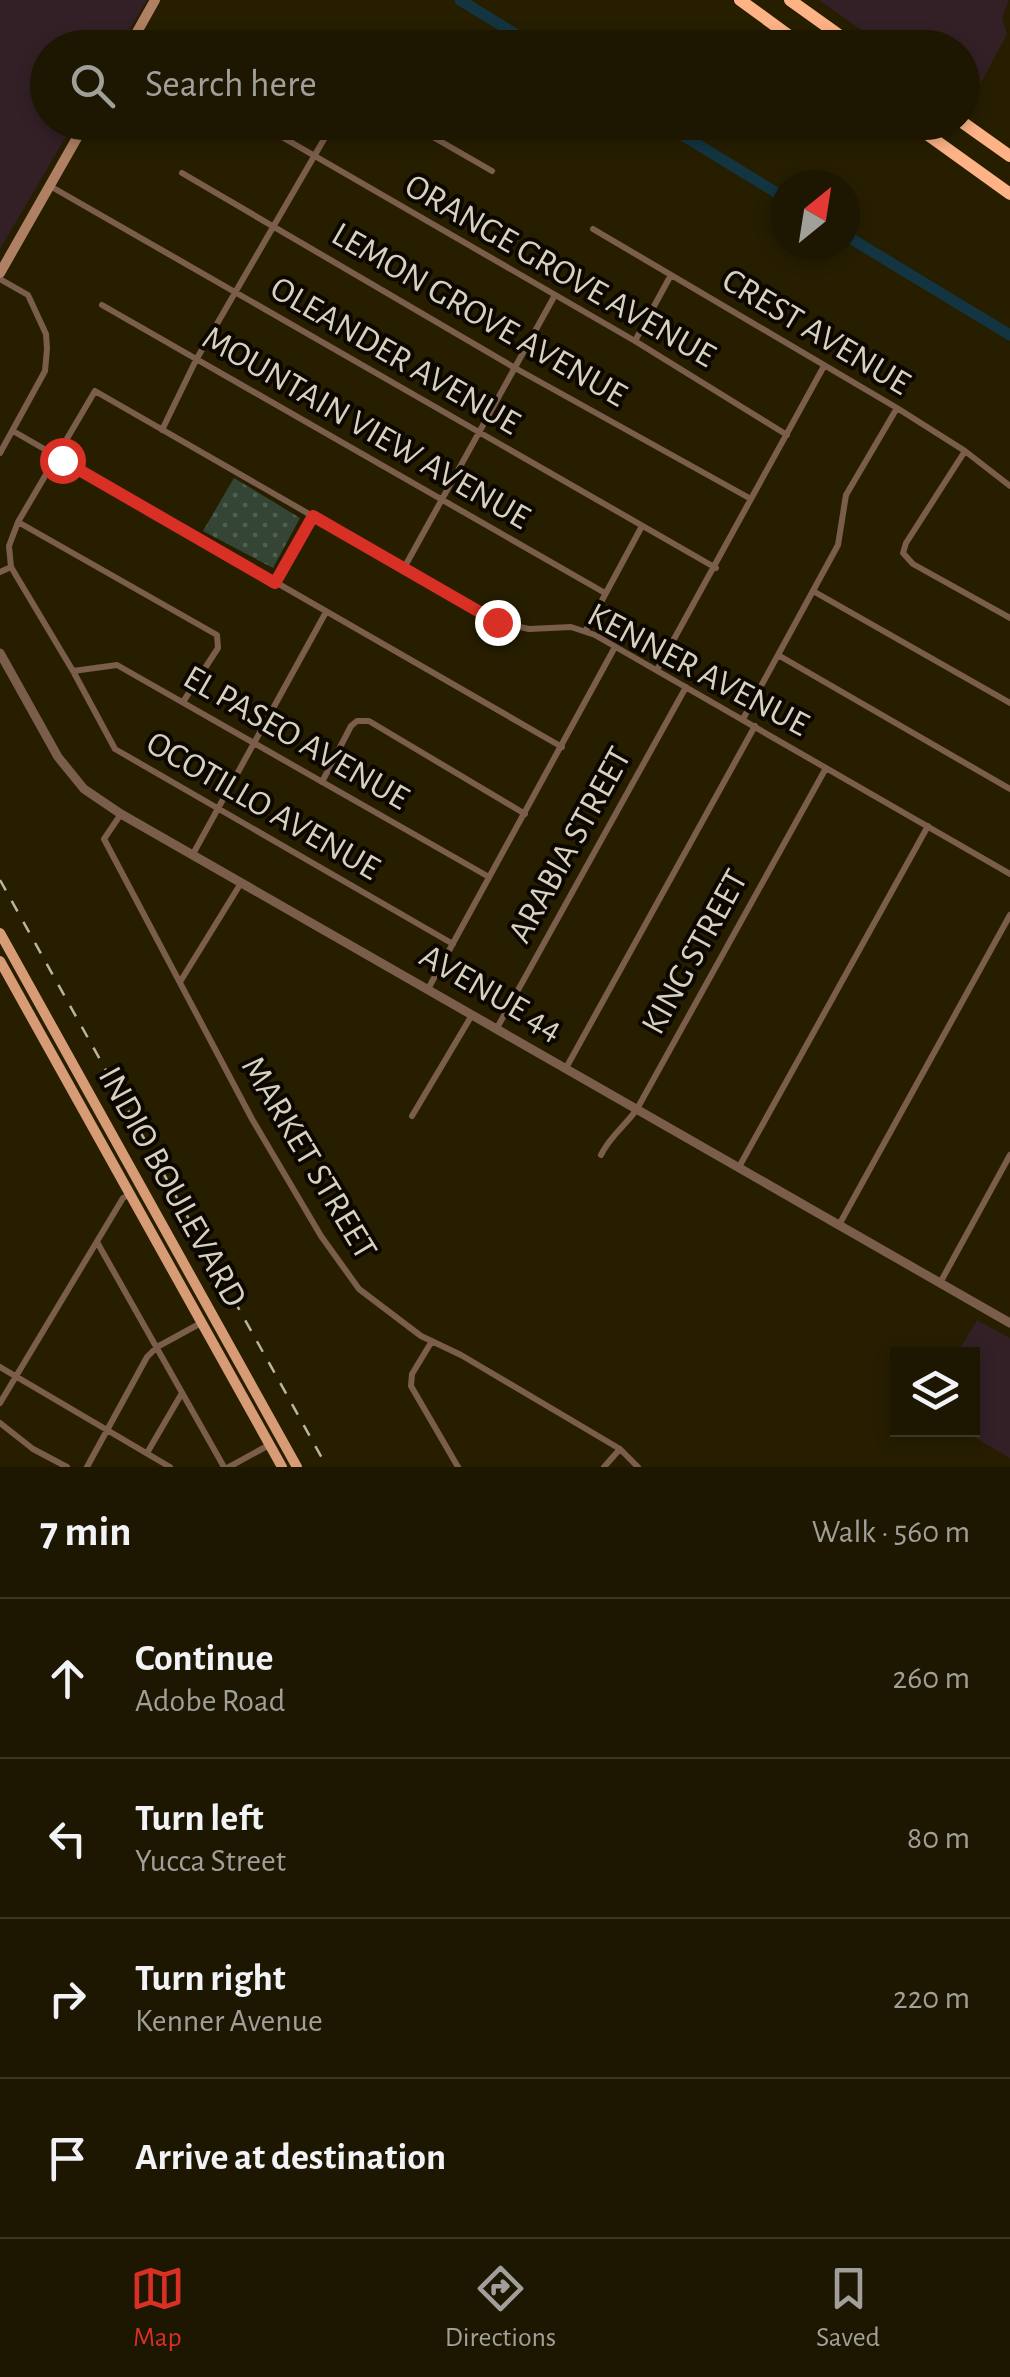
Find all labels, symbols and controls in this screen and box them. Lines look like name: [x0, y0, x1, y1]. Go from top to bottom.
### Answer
search box: [30, 30, 980, 140]
icon: search: [65, 58, 120, 113]
text: Search here: [145, 66, 317, 104]
street label: ORANGE GROVE AVENUE: [399, 168, 721, 374]
north arrow: [770, 170, 860, 260]
street label: LEMON GROVE AVENUE: [326, 216, 632, 414]
street label: CREST AVENUE: [716, 262, 916, 402]
street label: OLEANDER AVENUE: [264, 271, 526, 442]
street label: MOUNTAIN VIEW AVENUE: [196, 320, 536, 536]
route start: [40, 438, 86, 484]
street label: KENNER AVENUE: [582, 597, 814, 743]
route end: [475, 600, 521, 646]
street label: EL PASEO AVENUE: [177, 659, 415, 817]
street label: OCOTILLO AVENUE: [141, 725, 385, 887]
street label: ARABIA STREET: [502, 741, 638, 949]
street label: KING STREET: [636, 864, 754, 1040]
street label: AVENUE 44: [414, 938, 568, 1048]
street label: MARKET STREET: [235, 1051, 383, 1265]
street label: INDIO BOULEVARD: [92, 1061, 252, 1313]
map controls: [890, 1347, 980, 1437]
button: layers: [890, 1347, 980, 1437]
text: 7 min: [40, 1511, 132, 1553]
text: Walk · 560 m: [812, 1516, 970, 1548]
text: Continue: [135, 1640, 273, 1678]
icon: ahead: [40, 1651, 95, 1706]
text: 260 m: [893, 1662, 970, 1694]
text: Adobe Road: [135, 1685, 285, 1717]
text: Turn left: [135, 1800, 263, 1838]
icon: left: [40, 1811, 95, 1866]
text: 80 m: [907, 1822, 970, 1854]
text: Yucca Street: [135, 1845, 286, 1877]
text: Turn right: [135, 1960, 285, 1998]
icon: right: [40, 1971, 95, 2026]
text: 220 m: [893, 1982, 970, 2014]
text: Kenner Avenue: [135, 2005, 323, 2037]
icon: arrive: [40, 2131, 95, 2186]
text: Arrive at destination: [135, 2139, 446, 2177]
tab: Map: [130, 2261, 185, 2355]
tab: Directions: [445, 2261, 556, 2355]
tab: Saved: [816, 2261, 880, 2355]

